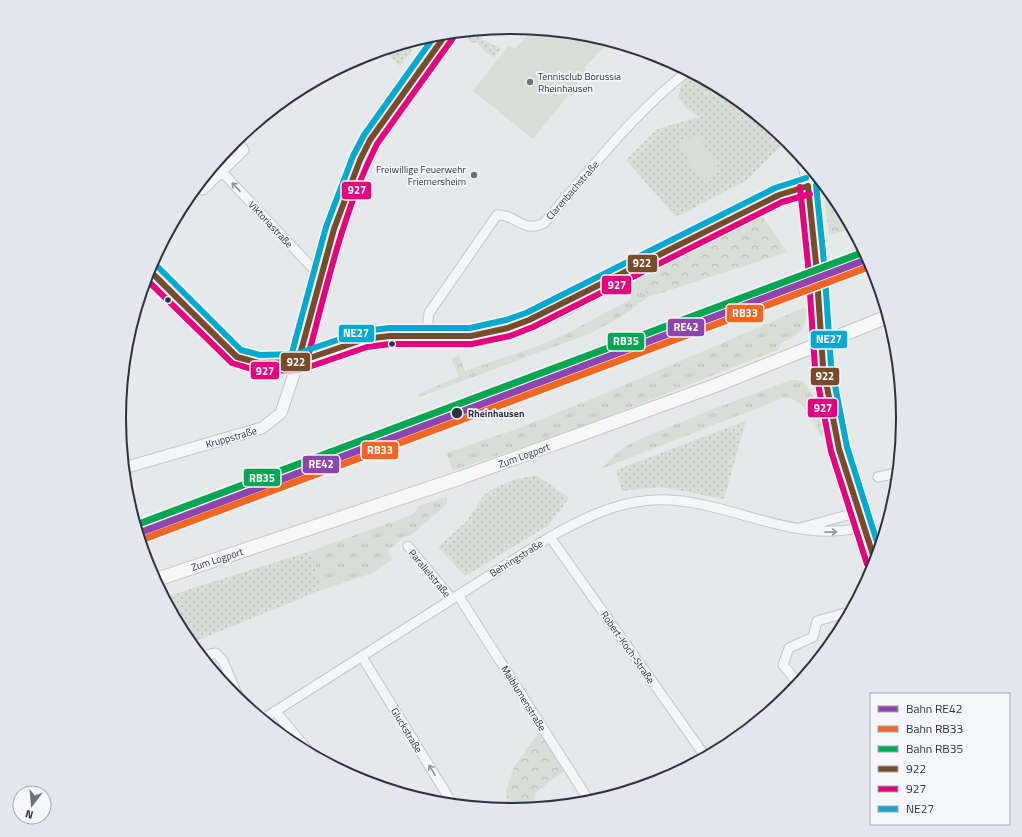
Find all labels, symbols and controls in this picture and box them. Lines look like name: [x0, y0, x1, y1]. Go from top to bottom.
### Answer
place label: Tennisclub Borussia Rheinhausen: [538, 69, 621, 96]
marker: Tennisclub Borussia Rheinhausen: [525, 77, 535, 87]
street label: Clarenbachstraße: [542, 157, 602, 223]
place label: Freiwillige Feuerwehr Friemersheim: [376, 162, 467, 189]
marker: Freiwillige Feuerwehr Friemersheim: [469, 170, 479, 180]
line badge: 927: [341, 181, 372, 200]
one-way arrow: [231, 182, 241, 192]
text: 927: [348, 182, 366, 198]
street label: Viktoriastraße: [245, 197, 296, 251]
line badge: 922: [627, 254, 658, 273]
text: 922: [633, 255, 651, 271]
line badge: 927: [601, 275, 632, 295]
text: 927: [608, 277, 626, 293]
unlabelled marker: [163, 295, 173, 305]
line badge: RB33: [726, 304, 764, 323]
text: RB33: [732, 305, 758, 321]
line badge: RE42: [667, 318, 705, 337]
text: RE42: [673, 319, 699, 335]
line badge: NE27: [338, 324, 375, 343]
text: NE27: [343, 325, 369, 341]
line badge: NE27: [810, 330, 848, 349]
text: NE27: [816, 331, 842, 347]
line badge: RB35: [607, 332, 645, 351]
text: RB35: [613, 333, 639, 349]
unlabelled marker: [387, 339, 397, 349]
line badge: 922: [280, 352, 311, 372]
text: 922: [287, 354, 305, 370]
line badge: 927: [250, 361, 280, 380]
text: 927: [256, 363, 274, 379]
line badge: 922: [810, 367, 840, 386]
text: 922: [816, 368, 834, 384]
line badge: 927: [807, 398, 838, 418]
text: 927: [814, 400, 832, 416]
marker: Rheinhausen: [450, 406, 464, 420]
place label: Rheinhausen: [468, 406, 524, 421]
street label: Kruppstraße: [204, 423, 258, 452]
street label: Zum Logport: [496, 439, 552, 472]
line badge: RB33: [361, 441, 399, 460]
text: RB33: [367, 442, 393, 458]
line badge: RE42: [302, 455, 340, 474]
text: RE42: [308, 456, 334, 472]
line badge: RB35: [243, 468, 281, 487]
text: RB35: [249, 470, 275, 486]
one-way arrow: [824, 528, 837, 536]
street label: Behringstraße: [487, 536, 546, 581]
street label: Zum Logport: [189, 544, 246, 575]
street label: Parallelstraße: [405, 546, 454, 601]
street label: Robert-Koch-Straße: [597, 608, 658, 687]
street label: Maiblumenstraße: [497, 663, 550, 734]
legend: [870, 693, 1010, 825]
text: Bahn RE42: [906, 699, 962, 718]
street label: Gluckstraße: [387, 705, 426, 756]
text: Bahn RB33: [906, 719, 963, 738]
text: Bahn RB35: [906, 739, 963, 758]
text: 922: [906, 759, 926, 778]
one-way arrow: [427, 764, 435, 776]
text: 927: [906, 779, 926, 798]
north arrow: [12, 785, 52, 825]
text: NE27: [906, 799, 934, 818]
text: N: [23, 806, 35, 823]

